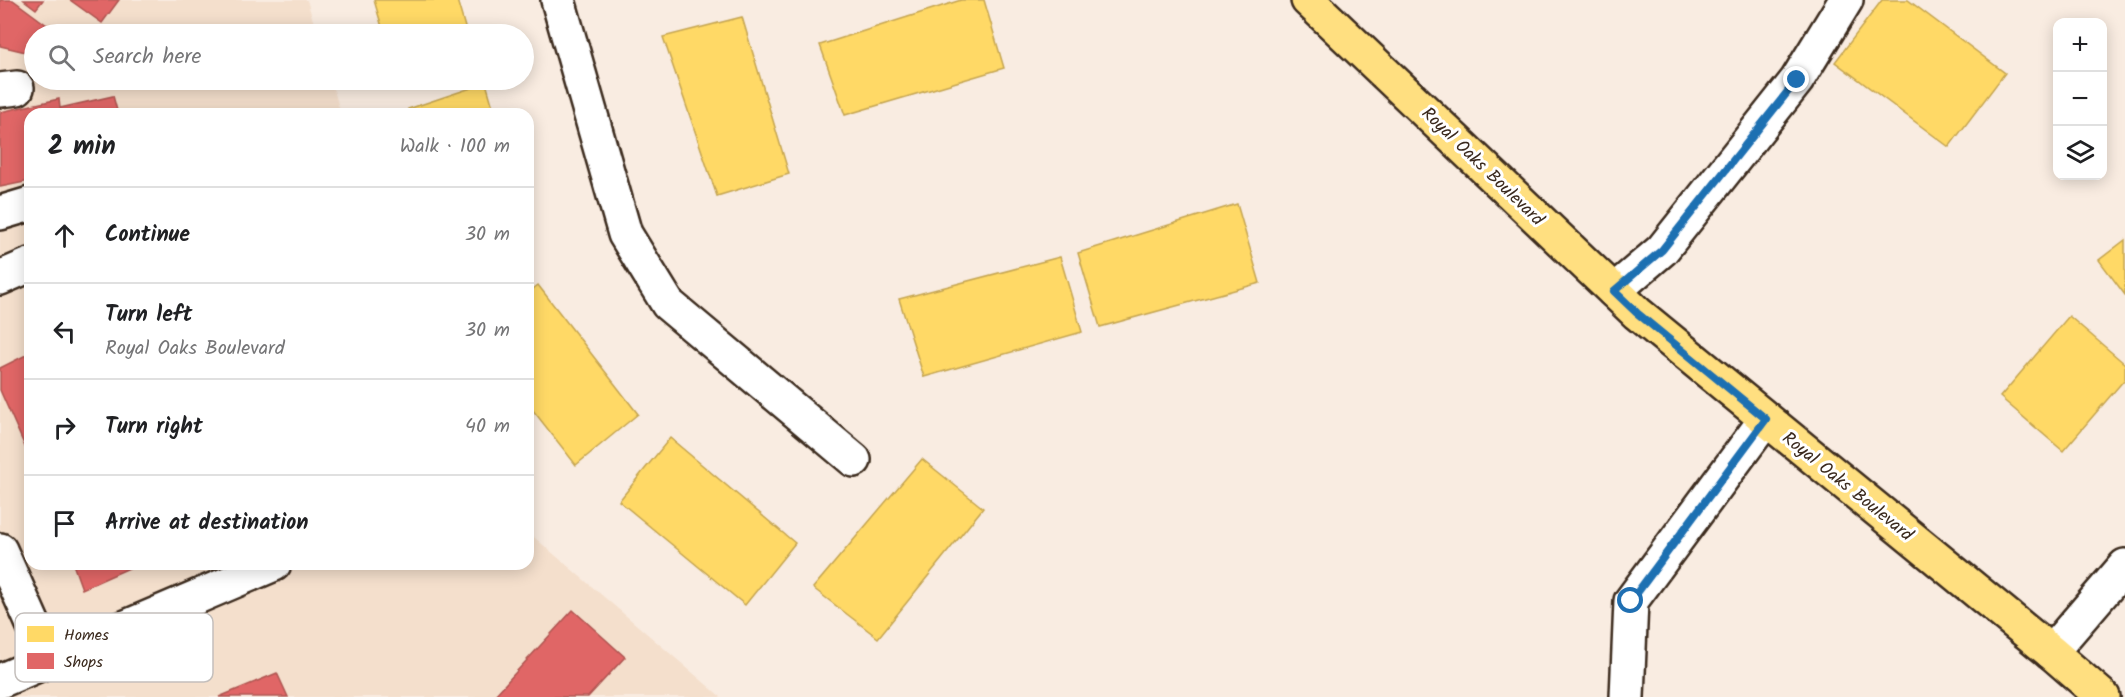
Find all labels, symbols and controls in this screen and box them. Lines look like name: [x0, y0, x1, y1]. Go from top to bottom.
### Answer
map controls: [2053, 18, 2107, 180]
button: +: [2053, 18, 2107, 72]
search box: [24, 24, 534, 90]
text: Search here: [93, 40, 201, 75]
icon: search: [45, 41, 78, 74]
route end: [1783, 66, 1809, 92]
button: −: [2053, 72, 2107, 126]
street label: Royal Oaks Boulevard: [1414, 100, 1551, 234]
text: 2 min: [48, 126, 116, 168]
button: layers: [2053, 126, 2107, 180]
text: Walk · 100 m: [400, 131, 510, 163]
text: Continue: [105, 218, 190, 253]
icon: ahead: [48, 219, 81, 252]
text: 30 m: [465, 219, 510, 251]
text: Turn left: [105, 298, 192, 333]
icon: left: [48, 315, 81, 348]
text: 30 m: [465, 315, 510, 347]
text: Royal Oaks Boulevard: [105, 333, 285, 365]
text: Turn right: [105, 410, 203, 445]
icon: right: [48, 411, 81, 444]
text: 40 m: [465, 411, 510, 443]
street label: Royal Oaks Boulevard: [1775, 425, 1920, 550]
text: Arrive at destination: [105, 506, 308, 541]
icon: arrive: [48, 507, 81, 540]
route start: [1617, 587, 1643, 613]
legend: [15, 613, 213, 682]
text: Homes: [64, 623, 109, 648]
text: Shops: [64, 650, 103, 675]

